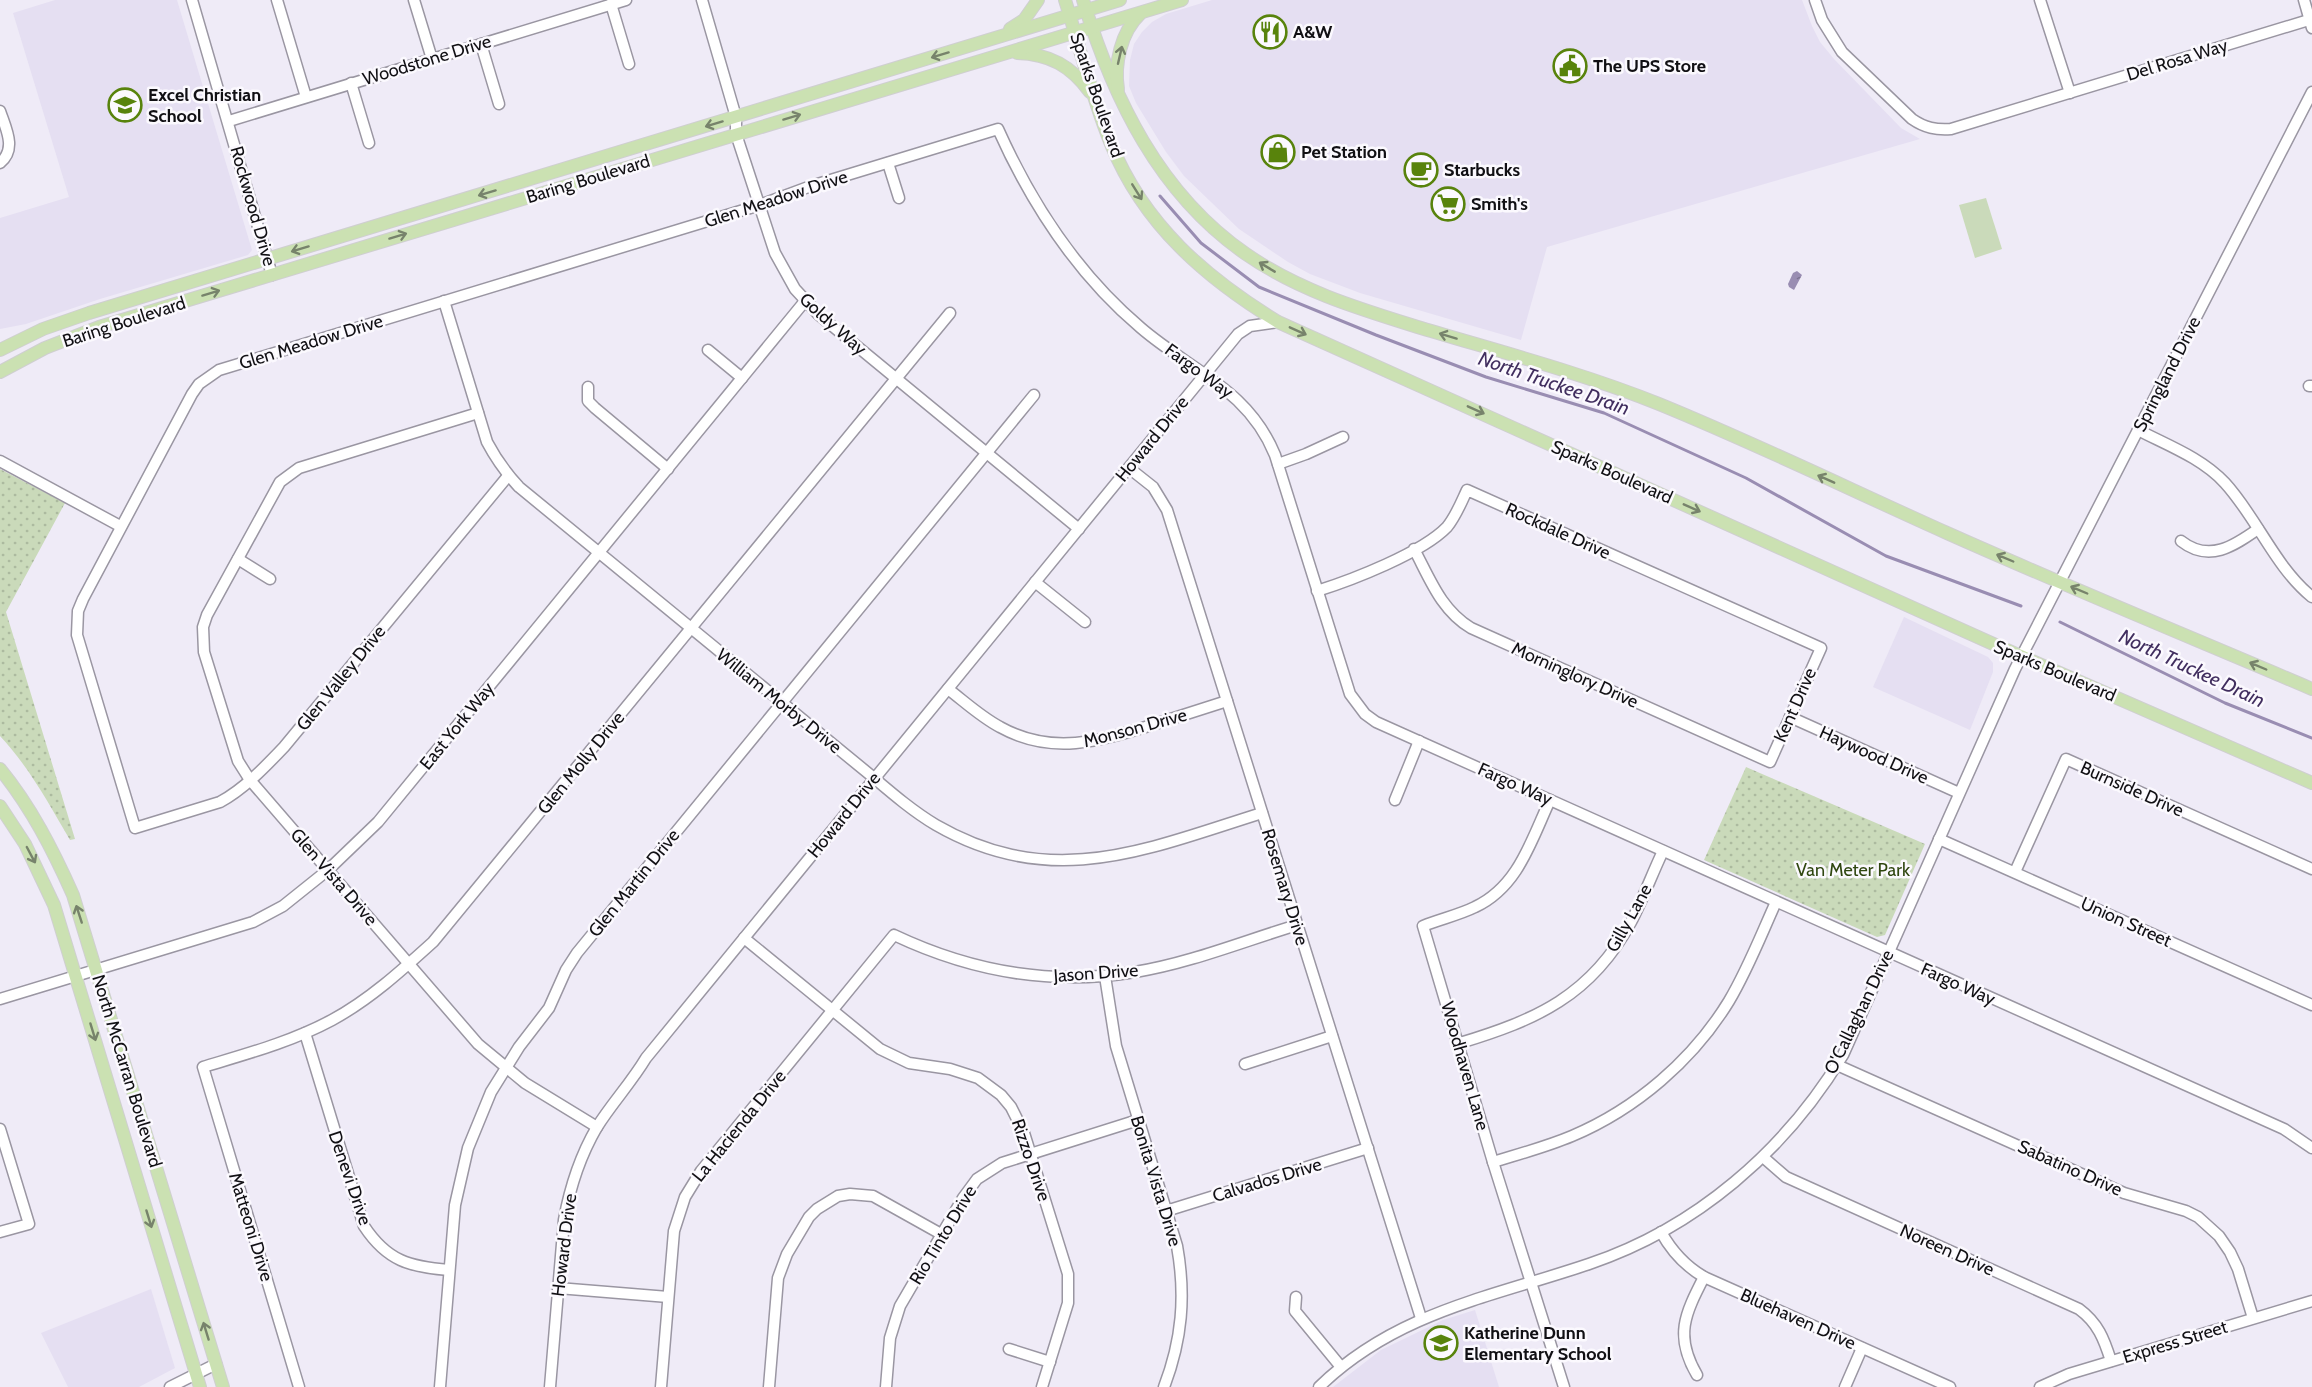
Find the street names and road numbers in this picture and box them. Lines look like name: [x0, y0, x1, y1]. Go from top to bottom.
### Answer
street label: Woodstone Drive: [360, 30, 494, 90]
street label: Sparks Boulevard: [1065, 30, 1129, 160]
street label: Del Rosa Way: [2124, 34, 2230, 86]
street label: Rockwood Drive: [225, 143, 281, 269]
street label: Baring Boulevard: [523, 150, 653, 208]
street label: Glen Meadow Drive: [702, 166, 850, 232]
street label: Goldy Way: [795, 288, 871, 360]
street label: Baring Boulevard: [60, 292, 188, 352]
street label: Glen Meadow Drive: [237, 310, 385, 374]
street label: Springland Drive: [2129, 313, 2205, 435]
street label: Fargo Way: [1160, 339, 1238, 403]
street label: Howard Drive: [1111, 392, 1193, 486]
street label: Sparks Boulevard: [1548, 435, 1676, 509]
street label: Rockdale Drive: [1502, 498, 1614, 564]
street label: Glen Valley Drive: [292, 621, 390, 735]
street label: Sparks Boulevard: [1991, 635, 2119, 707]
street label: Morninglory Drive: [1508, 637, 1642, 713]
street label: William Morby Drive: [712, 644, 846, 758]
street label: Kent Drive: [1769, 664, 1821, 746]
street label: East York Way: [415, 678, 499, 774]
street label: Monson Drive: [1081, 704, 1189, 752]
street label: Glen Molly Drive: [533, 707, 629, 819]
street label: Haywood Drive: [1816, 721, 1932, 789]
street label: Burnside Drive: [2077, 756, 2187, 822]
street label: Fargo Way: [1474, 758, 1556, 810]
street label: Howard Drive: [803, 768, 885, 862]
street label: Glen Vista Drive: [286, 824, 382, 930]
street label: Glen Martin Drive: [584, 825, 684, 941]
street label: Rosemary Drive: [1257, 826, 1313, 948]
street label: Gilly Lane: [1601, 880, 1657, 956]
street label: Union Street: [2077, 892, 2175, 952]
street label: O'Callaghan Drive: [1819, 946, 1899, 1078]
street label: Fargo Way: [1917, 958, 1999, 1010]
street label: Jason Drive: [1052, 959, 1139, 987]
street label: North McCarran Boulevard: [87, 972, 167, 1170]
street label: Woodhaven Lane: [1436, 999, 1494, 1133]
street label: La Hacienda Drive: [687, 1066, 791, 1186]
street label: Bonita Vista Drive: [1126, 1113, 1186, 1249]
street label: Rizzo Drive: [1007, 1116, 1055, 1204]
street label: Denevi Drive: [324, 1128, 376, 1228]
street label: Sabatino Drive: [2014, 1135, 2126, 1201]
street label: Calvados Drive: [1210, 1153, 1324, 1207]
street label: Matteoni Drive: [224, 1170, 278, 1284]
street label: Rio Tinto Drive: [905, 1181, 981, 1289]
street label: Howard Drive: [547, 1192, 581, 1298]
street label: Noreen Drive: [1897, 1219, 1997, 1281]
street label: Bluehaven Drive: [1737, 1284, 1859, 1354]
street label: Express Street: [2120, 1316, 2230, 1368]

